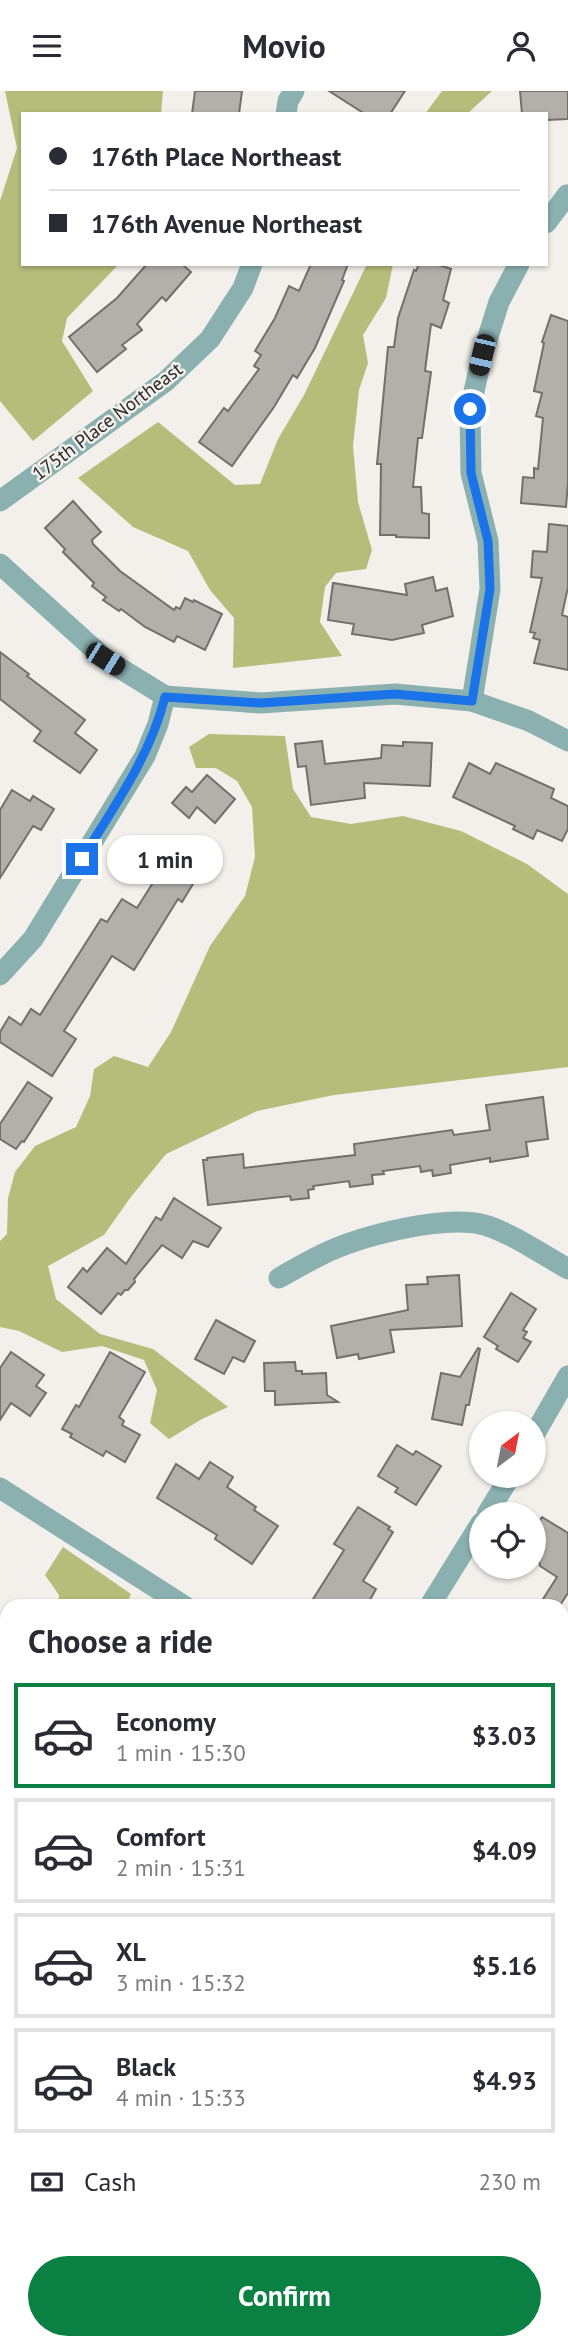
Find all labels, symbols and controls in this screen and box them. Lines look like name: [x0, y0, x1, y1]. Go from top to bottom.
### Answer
text: Movio: [242, 25, 326, 67]
icon: menu: [28, 27, 66, 65]
icon: person: [502, 27, 540, 65]
text: 176th Place Northeast: [91, 140, 341, 173]
text: 176th Avenue Northeast: [91, 207, 362, 240]
car: [468, 332, 497, 378]
street label: 175th Place Northeast: [27, 356, 187, 485]
route start: [454, 393, 486, 425]
car: [82, 639, 129, 679]
callout: 1 min: [106, 835, 222, 883]
route end: [66, 843, 98, 875]
text: 1 min: [137, 845, 193, 874]
north arrow: [469, 1411, 546, 1487]
map controls: [469, 1411, 546, 1579]
button: locate: [469, 1502, 546, 1579]
text: Choose a ride: [28, 1620, 213, 1662]
icon: car: [32, 1704, 95, 1767]
text: Economy: [116, 1705, 216, 1738]
text: $3.03: [472, 1719, 537, 1752]
text: 1 min · 15:30: [116, 1738, 246, 1767]
icon: car: [32, 1819, 95, 1882]
text: Comfort: [116, 1820, 206, 1853]
text: $4.09: [472, 1834, 537, 1867]
text: 2 min · 15:31: [116, 1853, 246, 1882]
icon: car: [32, 1934, 95, 1997]
text: XL: [116, 1935, 146, 1968]
text: $5.16: [472, 1949, 537, 1982]
text: 3 min · 15:32: [116, 1968, 246, 1997]
icon: car: [32, 2049, 95, 2112]
text: Black: [116, 2050, 176, 2083]
text: $4.93: [472, 2064, 537, 2097]
text: 4 min · 15:33: [116, 2083, 246, 2112]
icon: cash: [28, 2163, 66, 2201]
text: Cash: [84, 2165, 136, 2198]
text: 230 m: [479, 2167, 541, 2196]
button: Confirm: [28, 2256, 541, 2336]

